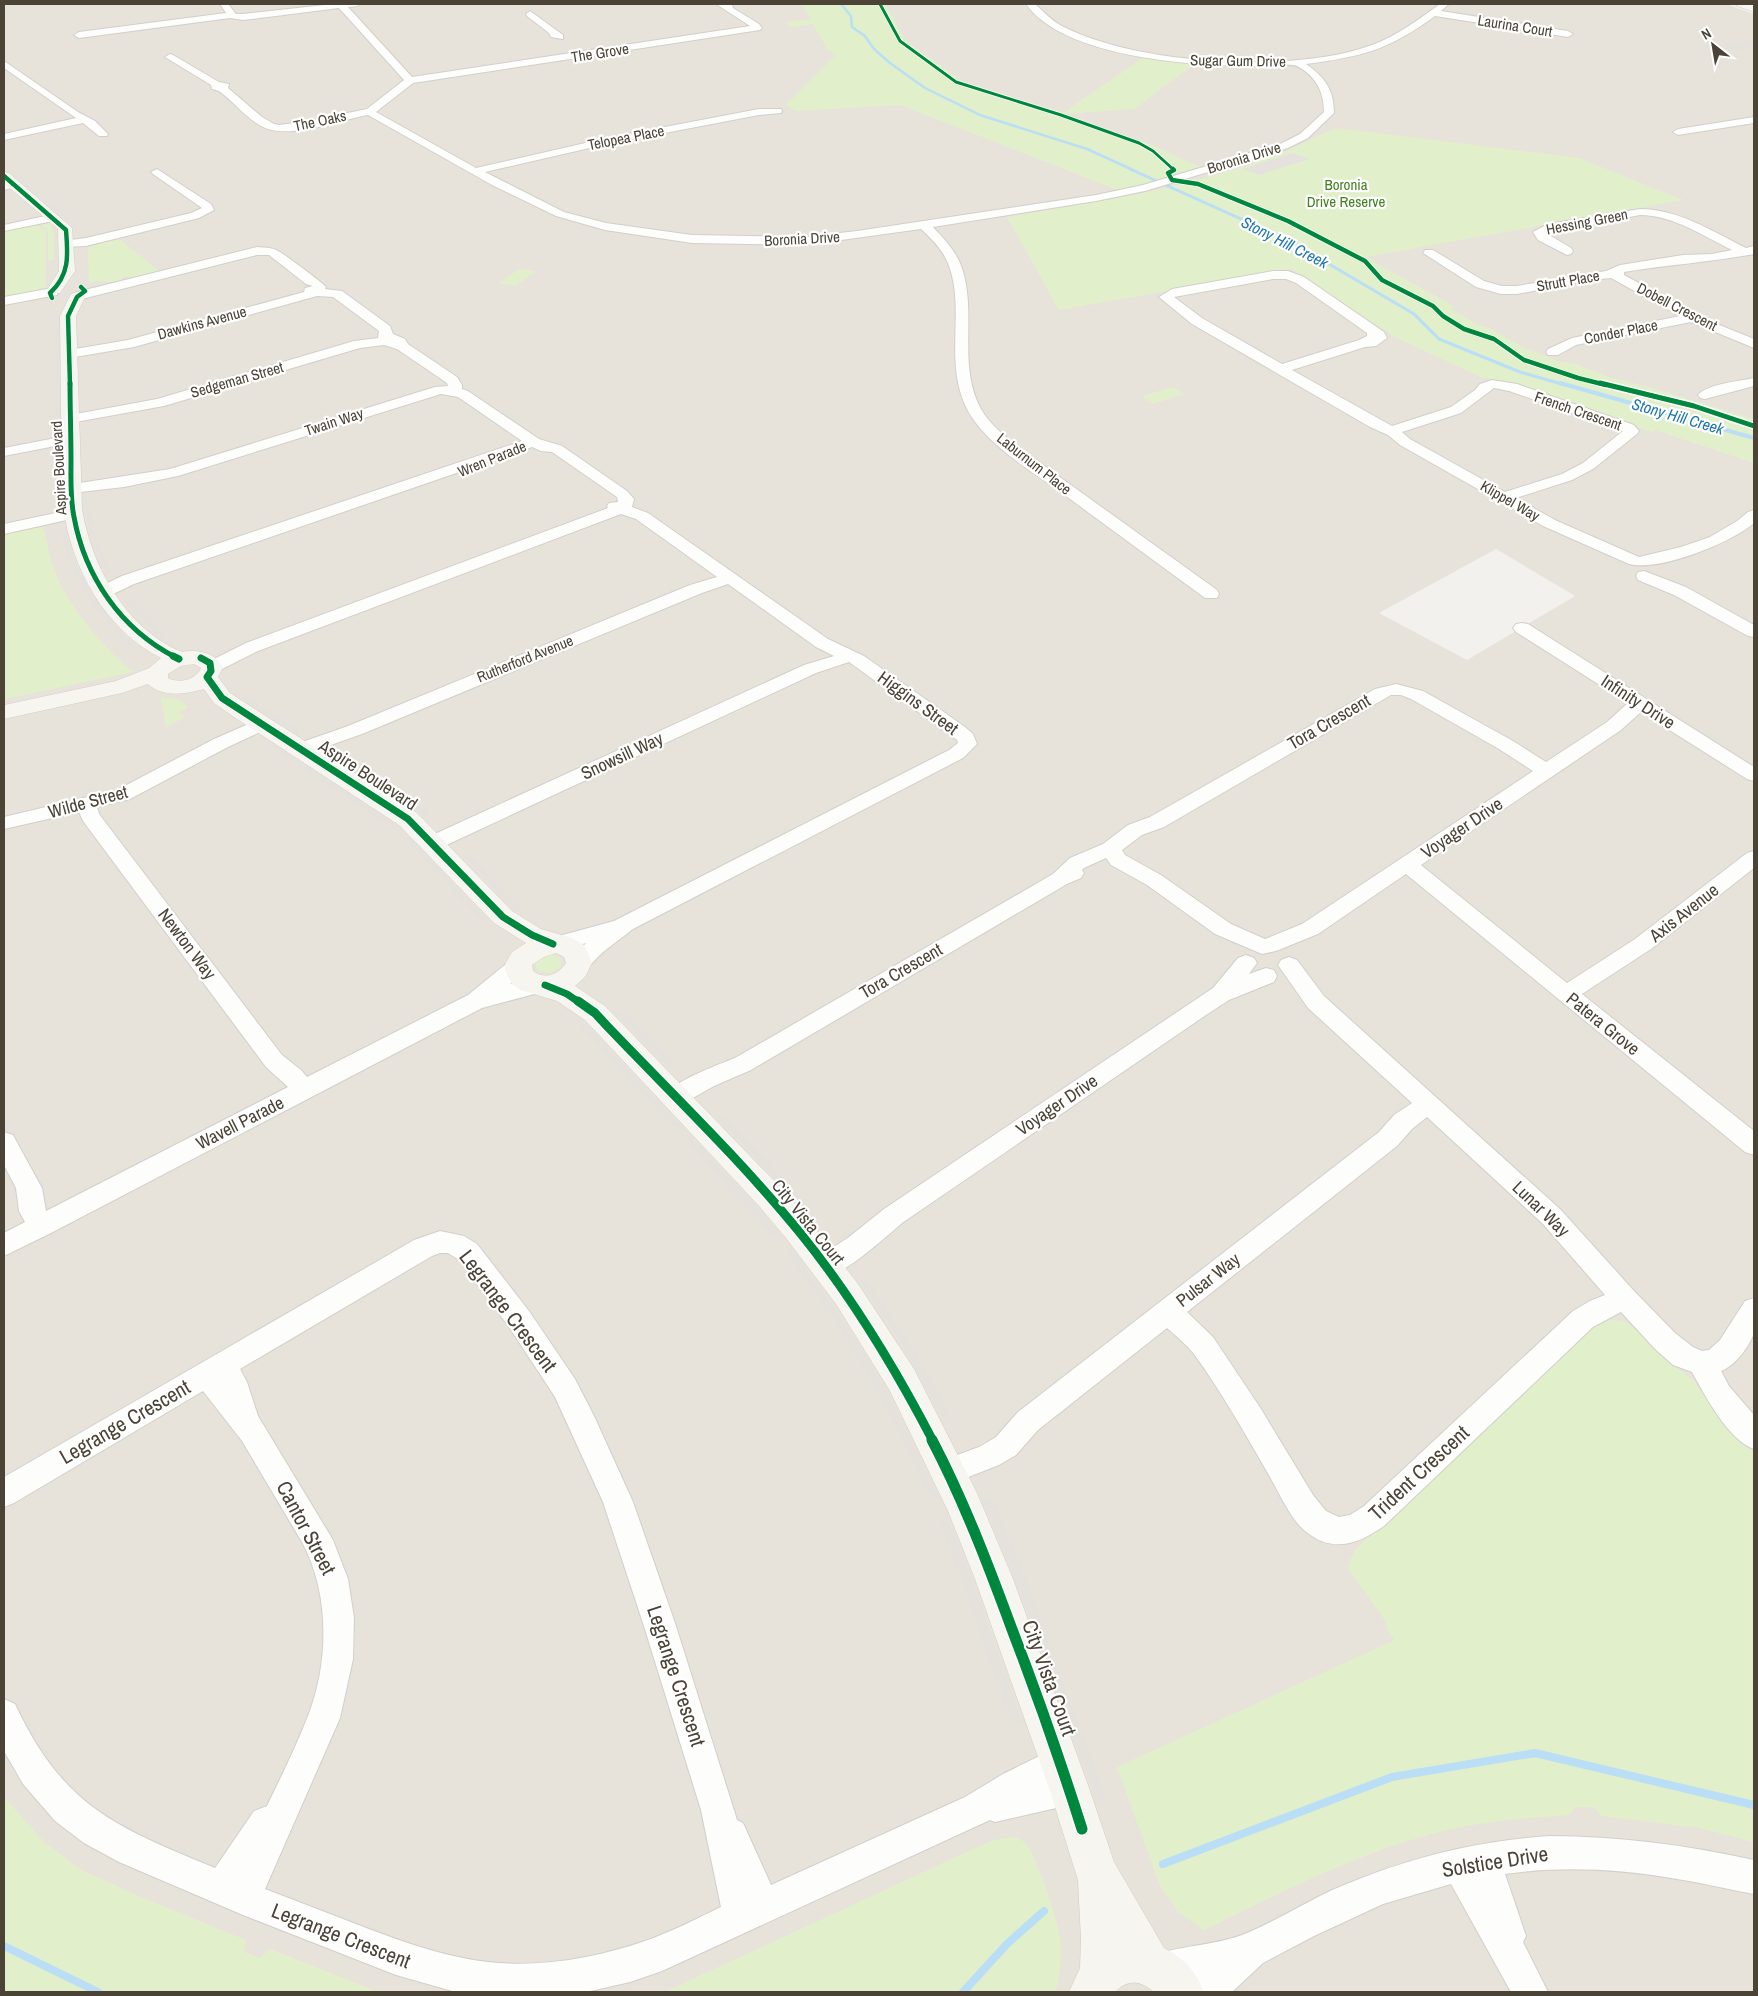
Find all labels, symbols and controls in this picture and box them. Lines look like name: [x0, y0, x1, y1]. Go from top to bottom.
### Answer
street label: Laurina Court: [1476, 9, 1554, 42]
north arrow: [1688, 20, 1738, 70]
text: N: [1698, 24, 1714, 44]
street label: The Grove: [570, 38, 630, 67]
street label: Sugar Gum Drive: [1190, 49, 1286, 72]
street label: The Oaks: [292, 105, 348, 136]
street label: Telopea Place: [586, 120, 666, 155]
street label: Boronia Drive: [1204, 136, 1283, 179]
park label: Boronia Drive Reserve: [1307, 174, 1385, 212]
street label: Hessing Green: [1544, 203, 1630, 240]
water label: Stony Hill Creek: [1238, 211, 1333, 274]
street label: Boronia Drive: [764, 226, 841, 251]
street label: Strutt Place: [1535, 265, 1601, 296]
street label: Dobell Crescent: [1633, 277, 1721, 336]
street label: Dawkins Avenue: [155, 301, 249, 344]
street label: Conder Place: [1582, 314, 1660, 349]
street label: Sedgeman Street: [188, 356, 286, 403]
street label: French Crescent: [1532, 386, 1625, 435]
water label: Stony Hill Creek: [1629, 392, 1727, 440]
street label: Twain Way: [302, 402, 367, 441]
street label: Aspire Boulevard: [46, 420, 72, 517]
street label: Laburnum Place: [993, 428, 1076, 500]
street label: Wren Parade: [454, 435, 529, 482]
street label: Klippel Way: [1477, 475, 1544, 526]
street label: Rutherford Avenue: [473, 630, 576, 687]
street label: Higgins Street: [873, 665, 964, 740]
street label: Infinity Drive: [1596, 668, 1680, 735]
street label: Tora Crescent: [1283, 688, 1375, 755]
street label: Snowsill Way: [577, 725, 668, 785]
street label: Aspire Boulevard: [313, 733, 423, 816]
street label: Wilde Street: [45, 779, 130, 824]
street label: Voyager Drive: [1416, 791, 1507, 864]
street label: Axis Avenue: [1643, 878, 1724, 948]
street label: Newton Way: [152, 903, 223, 985]
street label: Tora Crescent: [855, 937, 947, 1004]
street label: Patera Grove: [1561, 986, 1645, 1061]
street label: Voyager Drive: [1011, 1068, 1102, 1141]
street label: Wavell Parade: [192, 1090, 288, 1155]
street label: City Vista Court: [766, 1173, 851, 1270]
street label: Lunar Way: [1507, 1175, 1576, 1243]
street label: Legrange Crescent: [453, 1243, 564, 1378]
street label: Pulsar Way: [1170, 1246, 1245, 1313]
street label: Legrange Crescent: [54, 1372, 196, 1471]
street label: Trident Crescent: [1362, 1418, 1475, 1527]
street label: Cantor Street: [270, 1476, 343, 1580]
street label: Legrange Crescent: [640, 1602, 713, 1750]
street label: City Vista Court: [1015, 1616, 1084, 1740]
street label: Solstice Drive: [1440, 1839, 1550, 1884]
street label: Legrange Crescent: [268, 1896, 415, 1975]

